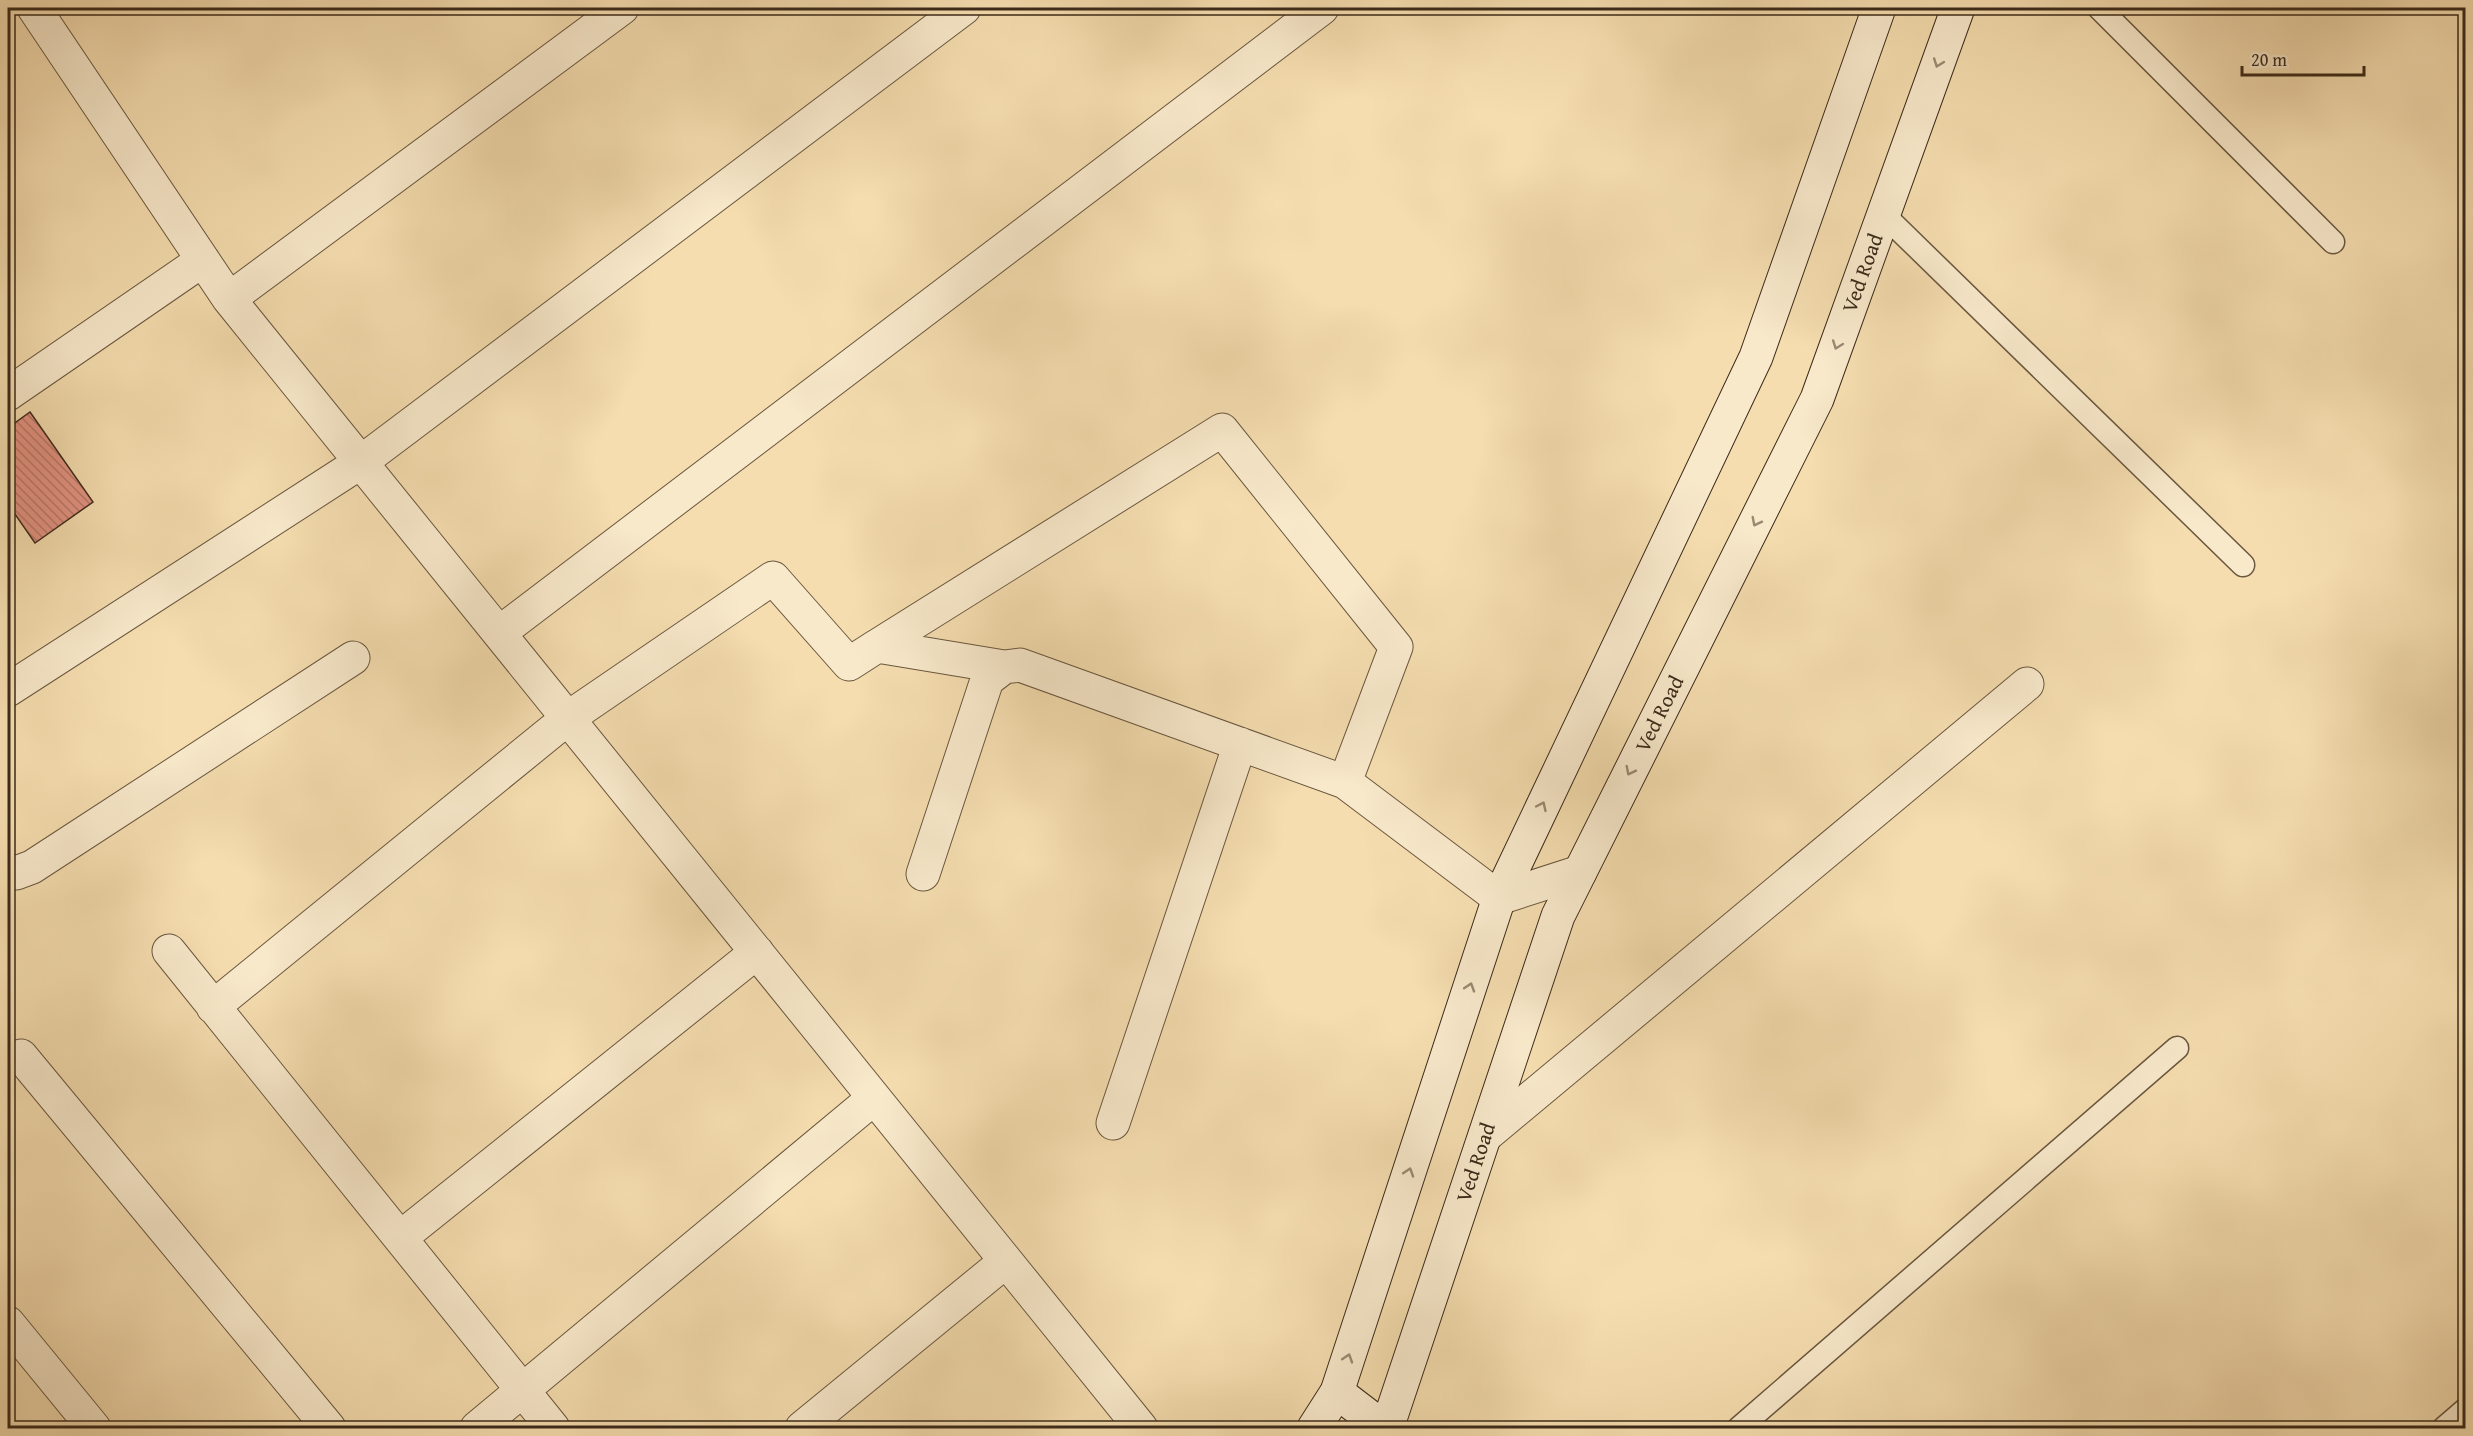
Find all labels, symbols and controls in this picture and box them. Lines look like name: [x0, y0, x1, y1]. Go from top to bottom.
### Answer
scale bar: [2242, 39, 2364, 77]
text: 20 m: [2251, 46, 2287, 73]
one-way arrow: [1932, 57, 1945, 68]
street label: Ved Road: [1833, 228, 1891, 317]
one-way arrow: [1831, 339, 1844, 350]
one-way arrow: [1751, 516, 1763, 527]
street label: Ved Road: [1627, 669, 1691, 757]
one-way arrow: [1626, 765, 1638, 776]
one-way arrow: [1535, 802, 1547, 813]
one-way arrow: [1462, 982, 1475, 993]
street label: Ved Road: [1448, 1118, 1503, 1206]
one-way arrow: [1402, 1167, 1414, 1178]
one-way arrow: [1341, 1353, 1354, 1364]

